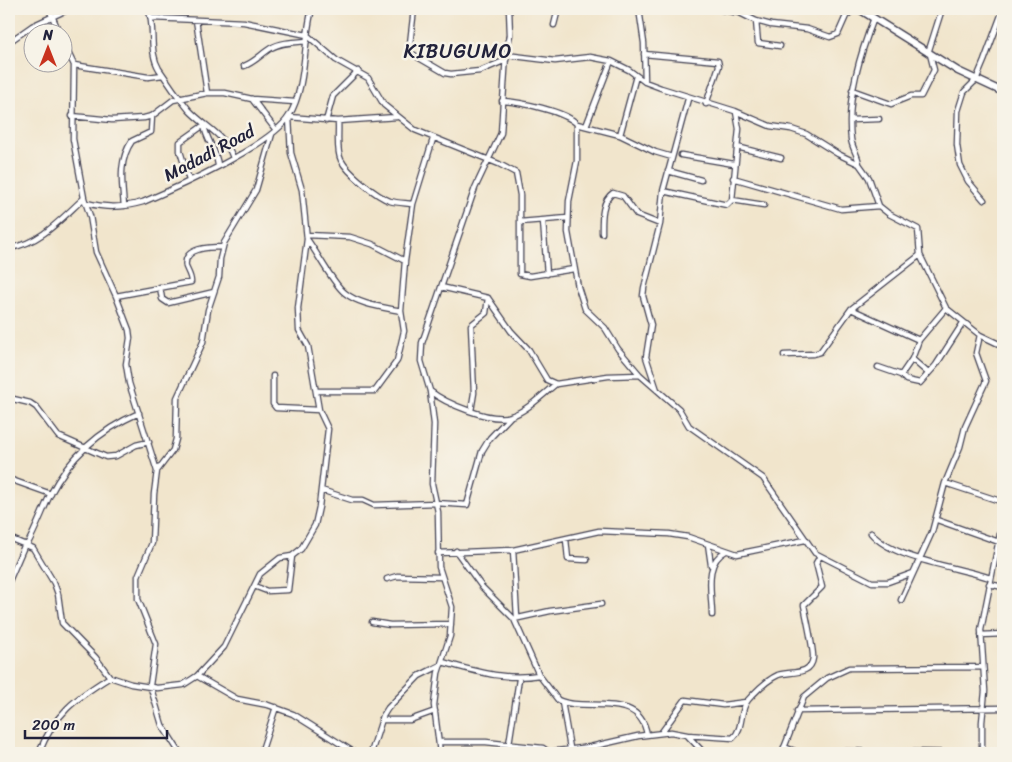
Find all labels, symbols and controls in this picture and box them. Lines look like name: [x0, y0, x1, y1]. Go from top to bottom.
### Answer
north arrow: [22, 22, 72, 72]
text: N: [42, 23, 53, 48]
district label: KIBUGUMO: [404, 34, 512, 69]
street label: Madadi Road: [157, 115, 262, 191]
scale bar: [25, 707, 168, 739]
text: 200 m: [32, 712, 76, 738]

